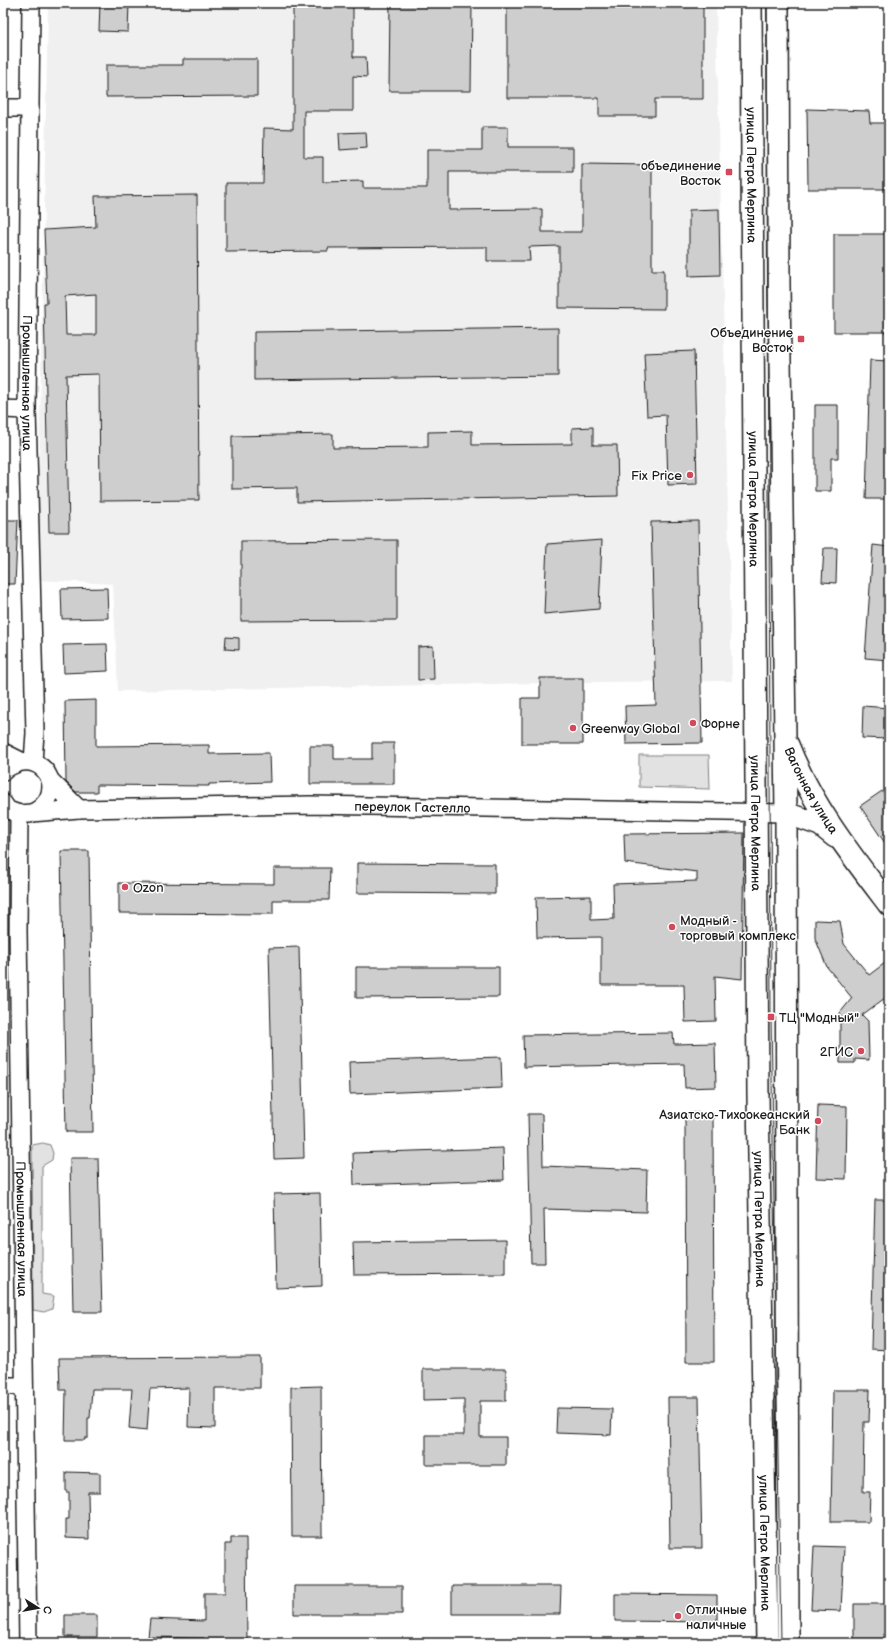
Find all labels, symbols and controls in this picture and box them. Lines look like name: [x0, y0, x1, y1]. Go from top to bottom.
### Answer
street label: улица Петра Мерлина: [743, 107, 760, 243]
place label: объединение Восток: [641, 158, 721, 189]
marker: объединение Восток: [724, 167, 734, 177]
street label: Промышленная улица: [18, 315, 35, 451]
place label: Объединение Восток: [710, 325, 793, 356]
marker: Объединение Восток: [796, 334, 806, 344]
street label: улица Петра Мерлина: [745, 431, 762, 567]
place label: Fix Price: [631, 468, 682, 484]
marker: Fix Price: [685, 470, 695, 480]
place label: Форне: [701, 716, 740, 732]
marker: Форне: [688, 718, 698, 728]
place label: Greenway Global: [581, 721, 680, 737]
marker: Greenway Global: [568, 723, 578, 733]
street label: Вагонная улица: [781, 745, 841, 837]
street label: улица Петра Мерлина: [747, 755, 764, 891]
street label: переулок Гастелло: [354, 799, 471, 817]
place label: Ozon: [133, 880, 163, 896]
marker: Ozon: [120, 882, 130, 892]
place label: Модный - торговый комплекс: [680, 913, 796, 944]
marker: Модный - торговый комплекс: [667, 922, 677, 932]
place label: ТЦ "Модный": [779, 1010, 859, 1026]
marker: ТЦ "Модный": [766, 1012, 776, 1022]
place label: 2ГИС: [820, 1044, 853, 1060]
marker: 2ГИС: [856, 1046, 866, 1056]
place label: Азиатско-Тихоокеанский Банк: [658, 1107, 810, 1138]
marker: Азиатско-Тихоокеанский Банк: [813, 1116, 823, 1126]
street label: улица Петра Мерлина: [750, 1151, 768, 1287]
street label: Промышленная улица: [12, 1161, 30, 1297]
street label: улица Петра Мерлина: [755, 1475, 773, 1611]
north arrow: [18, 1588, 58, 1628]
place label: Отличные наличные: [686, 1602, 747, 1633]
text: С: [40, 1605, 54, 1615]
marker: Отличные наличные: [673, 1611, 683, 1621]

